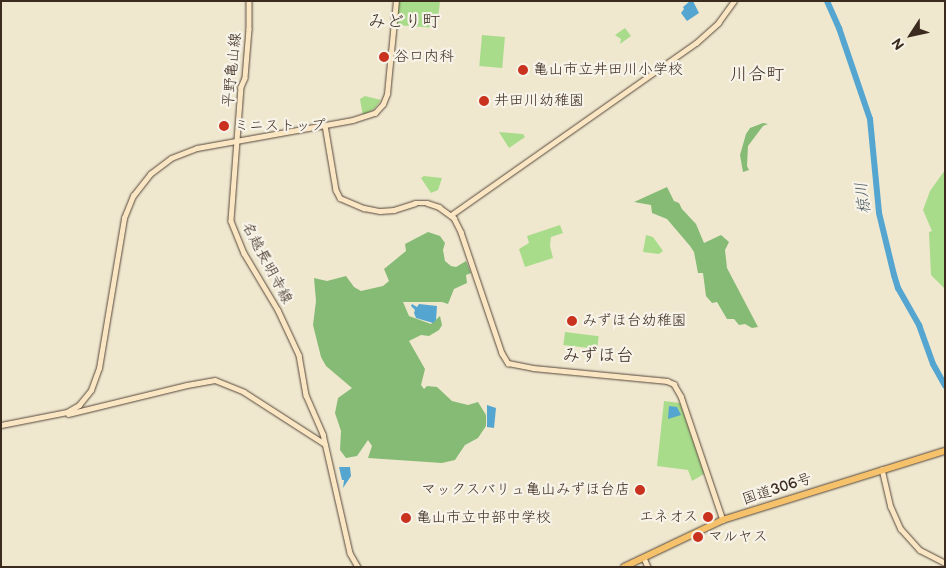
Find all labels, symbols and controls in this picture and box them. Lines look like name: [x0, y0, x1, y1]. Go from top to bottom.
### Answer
north arrow: [886, 10, 936, 60]
district label: みどり町: [368, 11, 440, 33]
street label: 平野亀山線: [219, 32, 245, 108]
text: N: [888, 35, 908, 53]
place label: 谷口内科: [394, 48, 454, 66]
marker: 谷口内科: [378, 51, 390, 63]
place label: 亀山市立井田川小学校: [533, 61, 683, 79]
marker: 亀山市立井田川小学校: [517, 64, 529, 76]
district label: 川合町: [730, 64, 784, 86]
place label: 井田川幼稚園: [494, 92, 584, 110]
marker: 井田川幼稚園: [478, 95, 490, 107]
place label: ミニストップ: [234, 117, 324, 135]
marker: ミニストップ: [218, 120, 230, 132]
water label: 椋川: [853, 181, 875, 215]
street label: 名越長明寺線: [238, 219, 296, 307]
place label: みずほ台幼稚園: [582, 312, 687, 330]
marker: みずほ台幼稚園: [566, 315, 578, 327]
district label: みずほ台: [562, 345, 634, 367]
street label: 国道306号: [740, 469, 814, 509]
place label: マックスバリュ亀山みずほ台店: [420, 481, 630, 499]
marker: マックスバリュ亀山みずほ台店: [634, 484, 646, 496]
place label: エネオス: [638, 508, 698, 526]
place label: 亀山市立中部中学校: [416, 509, 551, 527]
marker: エネオス: [702, 511, 714, 523]
marker: 亀山市立中部中学校: [400, 512, 412, 524]
place label: マルヤス: [708, 528, 768, 546]
marker: マルヤス: [692, 531, 704, 543]

